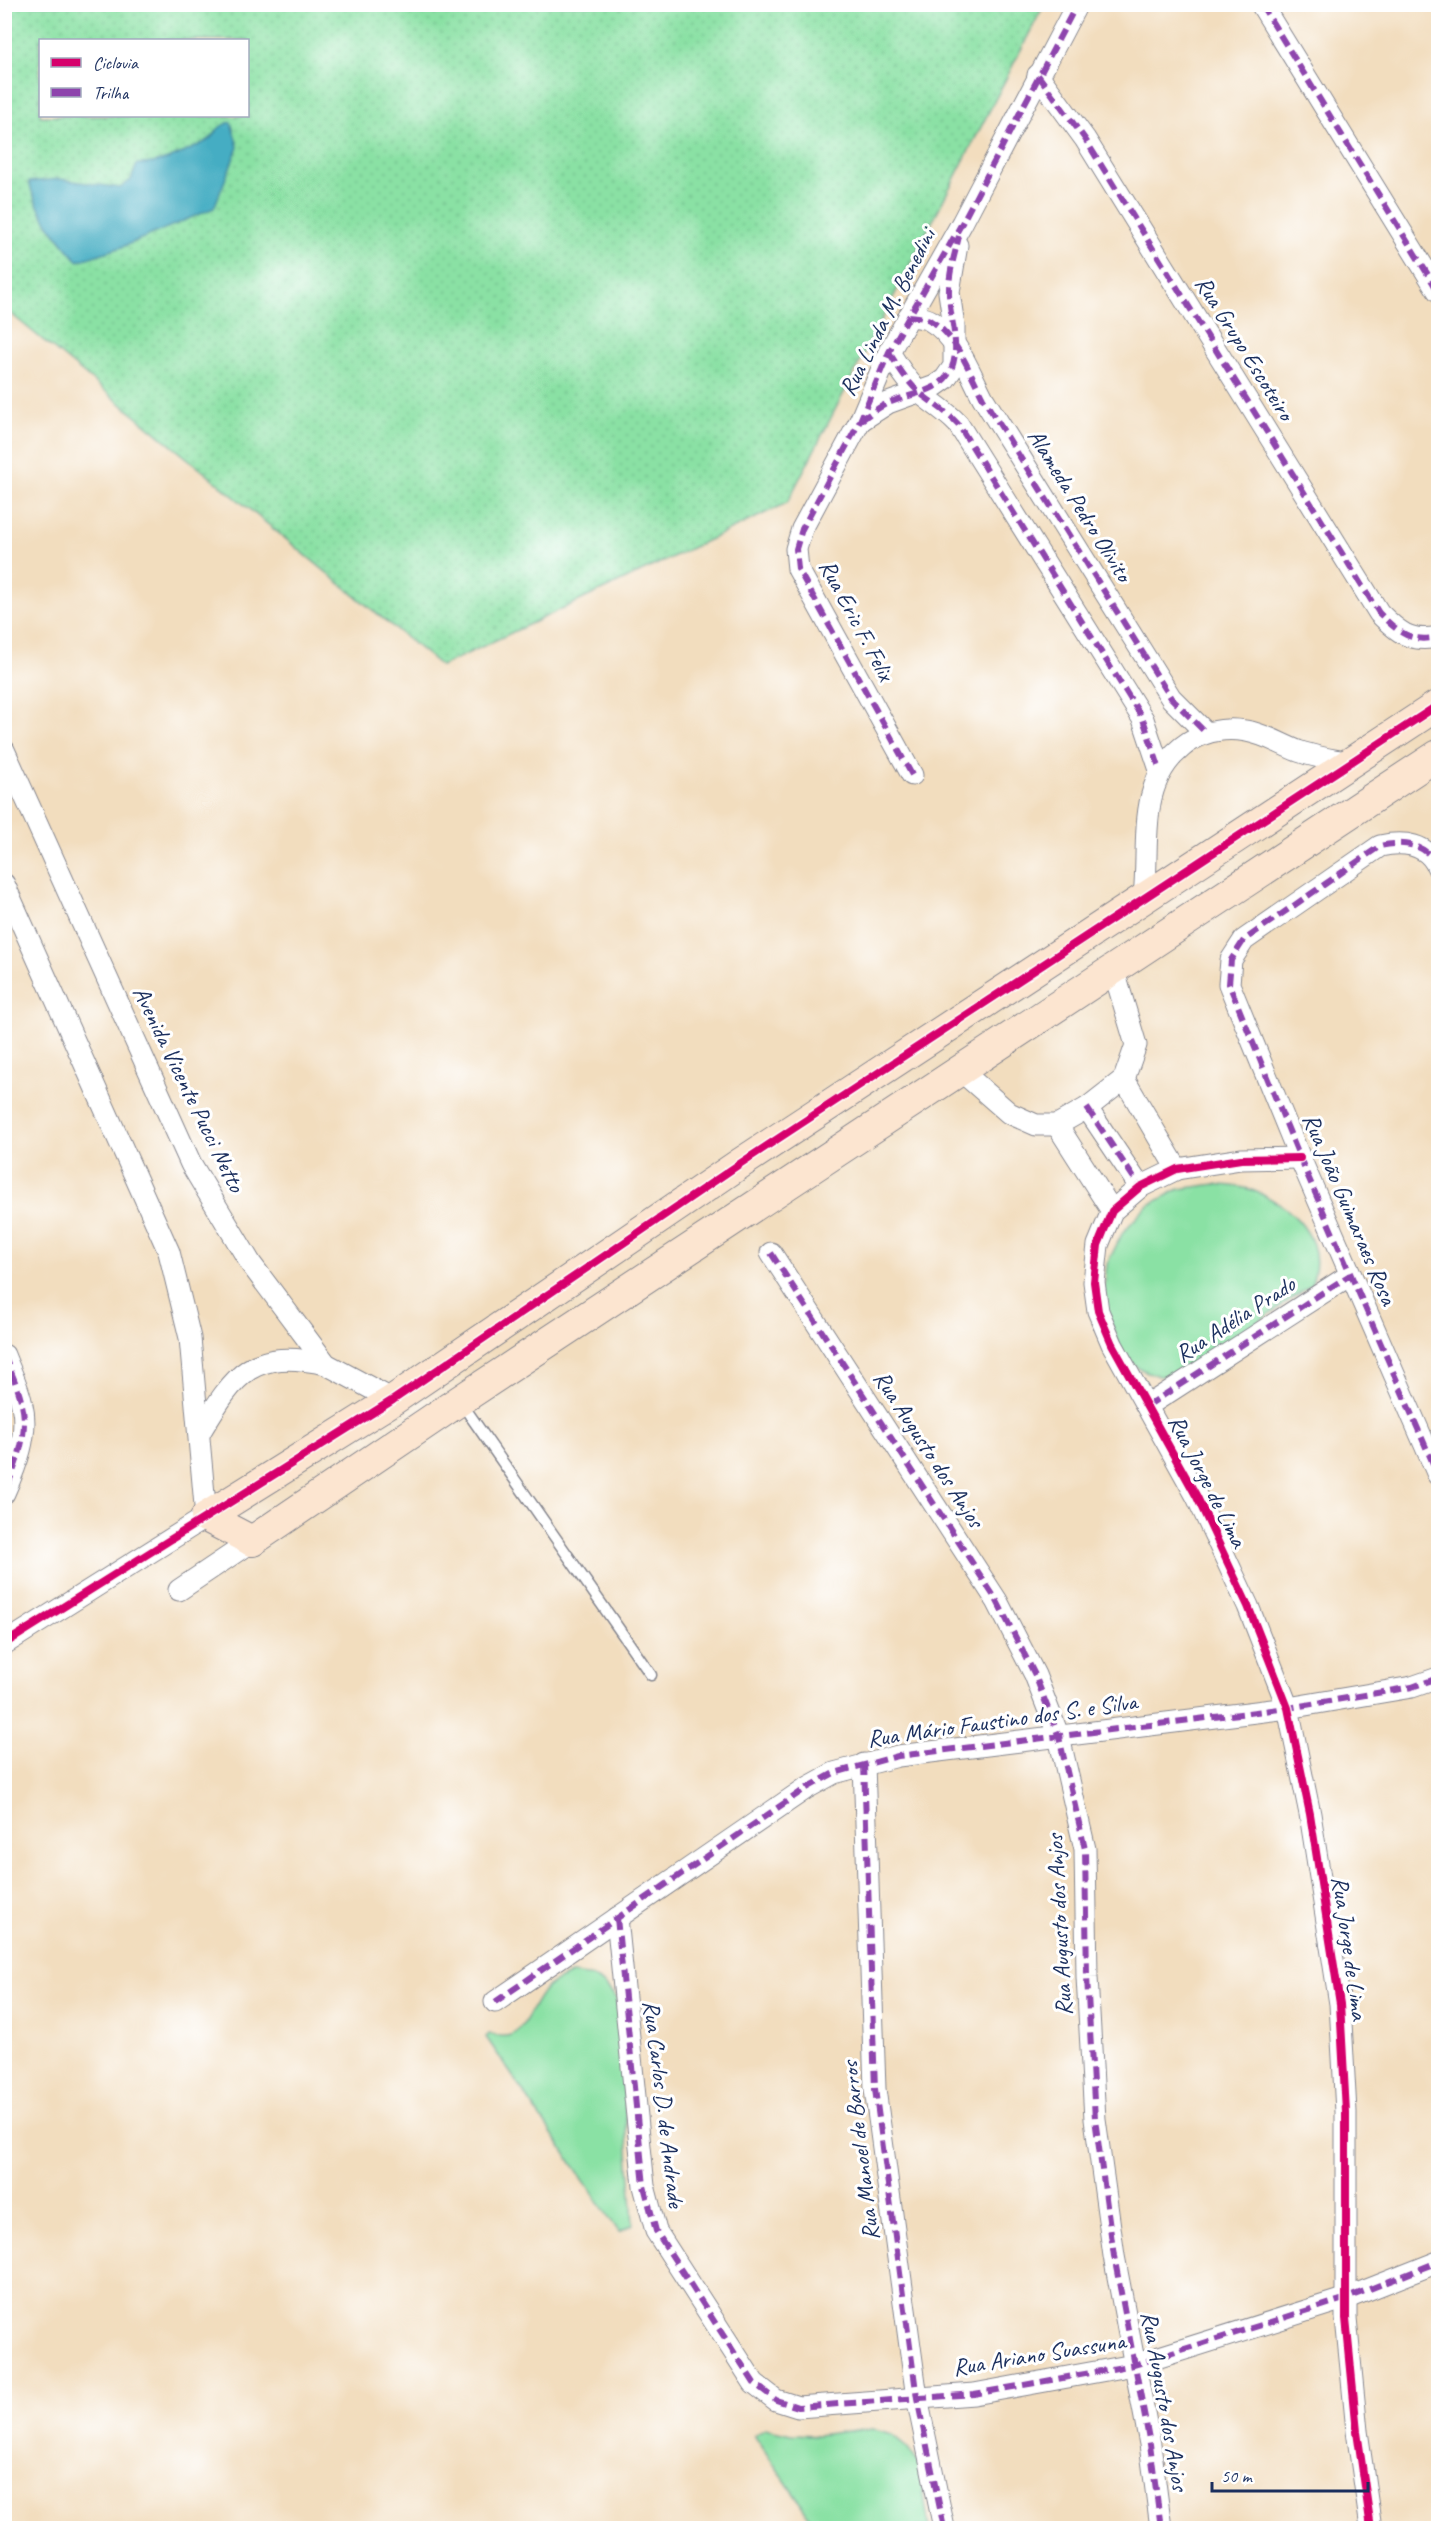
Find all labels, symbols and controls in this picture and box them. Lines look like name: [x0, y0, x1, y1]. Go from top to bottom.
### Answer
legend: [39, 39, 249, 117]
text: Ciclovia: [93, 52, 139, 74]
text: Trilha: [93, 82, 130, 104]
street label: Rua Linda M. Benedini: [832, 221, 943, 401]
street label: Rua Grupo Escoteiro: [1189, 270, 1303, 428]
street label: Alameda Pedro Olivito: [1021, 423, 1140, 589]
street label: Rua Eric F. Felix: [812, 554, 902, 687]
street label: Avenida Vicente Pucci Netto: [126, 981, 253, 1198]
street label: Rua João Guimaraes Rosa: [1296, 1109, 1404, 1310]
street label: Rua Adélia Prado: [1169, 1268, 1302, 1369]
street label: Rua Augusto dos Anjos: [867, 1365, 992, 1535]
street label: Rua Jorge de Lima: [1162, 1410, 1255, 1554]
street label: Rua Mário Faustino dos S. e Silva: [865, 1686, 1141, 1754]
street label: Rua Augusto dos Anjos: [1039, 1832, 1079, 2016]
street label: Rua Jorge de Lima: [1325, 1874, 1375, 2023]
street label: Rua Carlos D. de Andrade: [636, 1999, 692, 2211]
street label: Rua Manoel de Barros: [834, 2058, 886, 2242]
street label: Rua Augusto dos Anjos: [1134, 2309, 1196, 2495]
street label: Rua Ariano Suassuna: [951, 2325, 1129, 2382]
scale bar: [1212, 2455, 1368, 2493]
text: 50 m: [1221, 2465, 1254, 2487]

